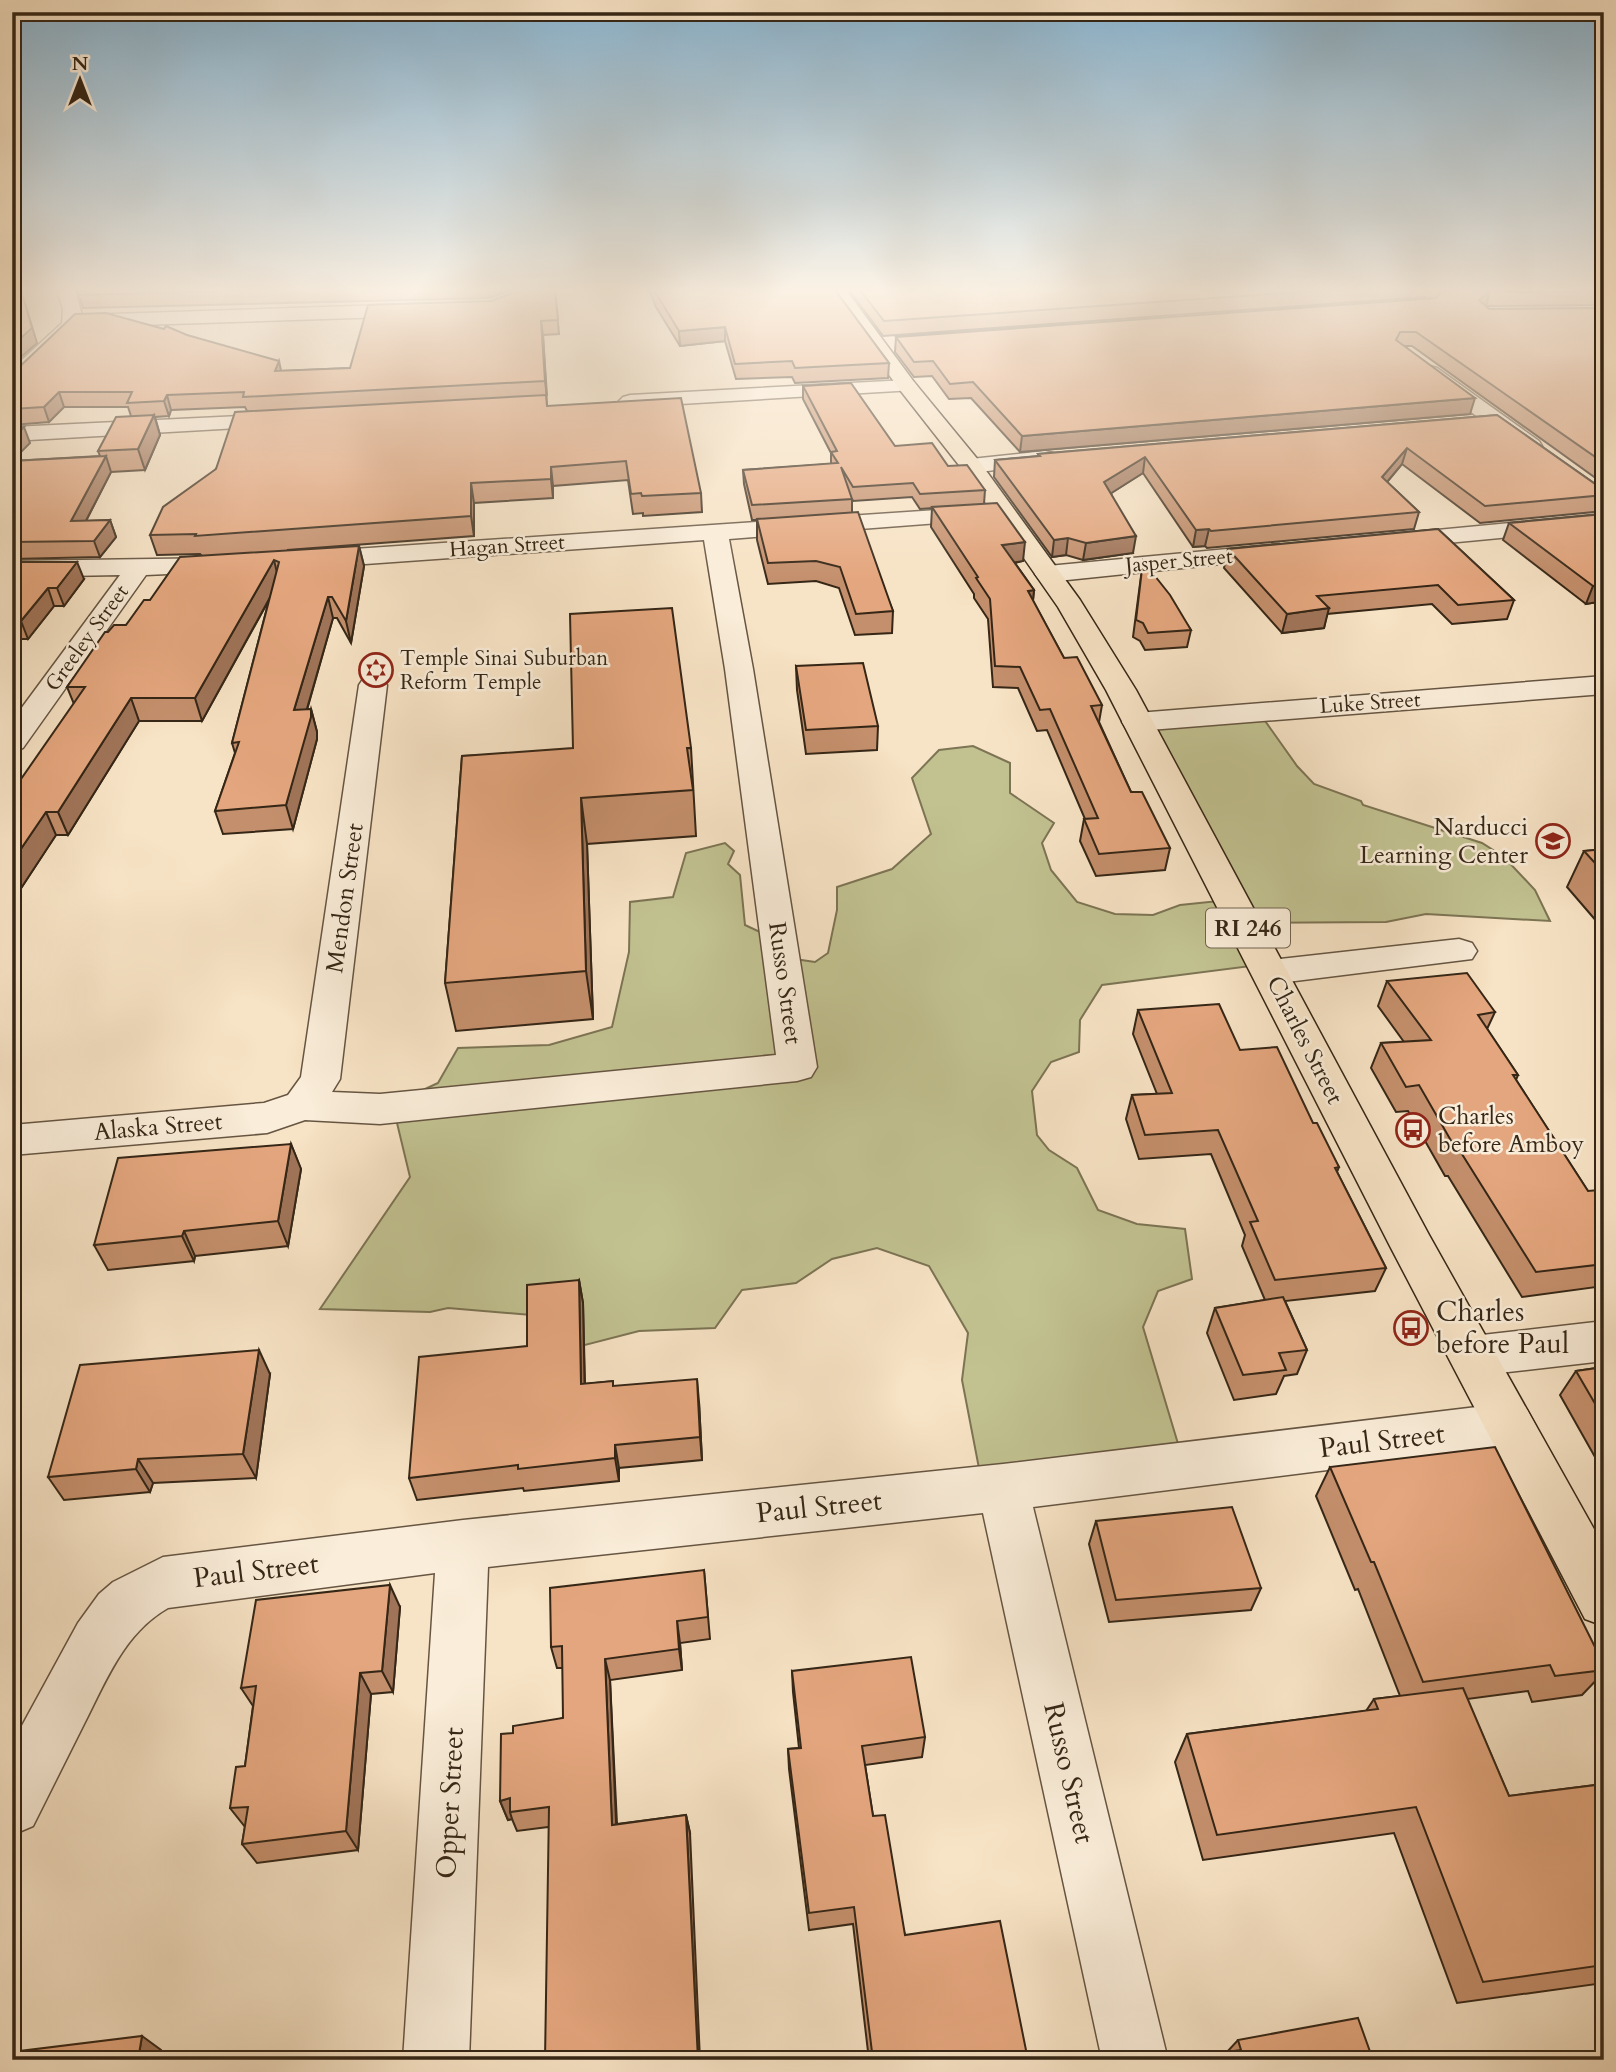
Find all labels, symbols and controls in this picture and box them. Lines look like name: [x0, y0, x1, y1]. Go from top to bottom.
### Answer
north arrow: [46, 46, 116, 116]
text: N: [72, 51, 89, 77]
street label: Hagan Street: [448, 527, 566, 564]
street label: Jasper Street: [1121, 542, 1234, 580]
street label: Greeley Street: [38, 578, 136, 697]
place label: Temple Sinai Suburban Reform Temple: [400, 644, 608, 697]
synagogue icon: Temple Sinai Suburban Reform Temple: [357, 651, 395, 689]
street label: Luke Street: [1319, 685, 1422, 721]
place label: Narducci Learning Center: [1359, 811, 1528, 872]
street label: Mendon Street: [318, 821, 372, 975]
school or university icon: Narducci Learning Center: [1534, 822, 1572, 860]
road number: RI 246: [1206, 909, 1290, 948]
street label: Russo Street: [760, 920, 810, 1047]
street label: Charles Street: [1259, 970, 1352, 1110]
place label: Charles before Amboy: [1438, 1100, 1584, 1161]
street label: Alaska Street: [92, 1105, 224, 1149]
bus stop icon: Charles before Amboy: [1394, 1111, 1432, 1149]
place label: Charles before Paul: [1436, 1293, 1569, 1363]
bus stop icon: Charles before Paul: [1392, 1309, 1430, 1347]
street label: Paul Street: [1317, 1414, 1447, 1468]
street label: Paul Street: [754, 1482, 884, 1532]
street label: Paul Street: [191, 1544, 321, 1598]
street label: Russo Street: [1034, 1699, 1104, 1847]
street label: Opper Street: [427, 1726, 473, 1880]

